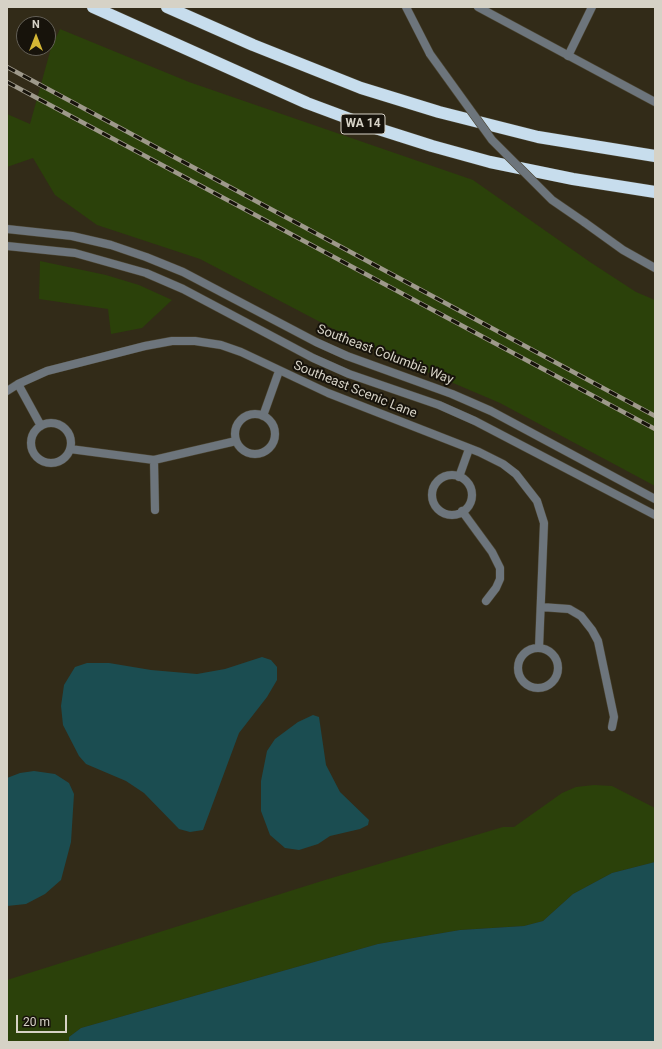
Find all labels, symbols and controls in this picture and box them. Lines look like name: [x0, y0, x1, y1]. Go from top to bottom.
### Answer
north arrow: [16, 16, 56, 56]
text: N: [32, 18, 40, 31]
road number: WA 14: [341, 114, 385, 134]
street label: Southeast Columbia Way: [315, 322, 455, 388]
street label: Southeast Scenic Lane: [291, 358, 419, 422]
scale bar: [18, 1007, 69, 1033]
text: 20 m: [23, 1015, 50, 1029]

